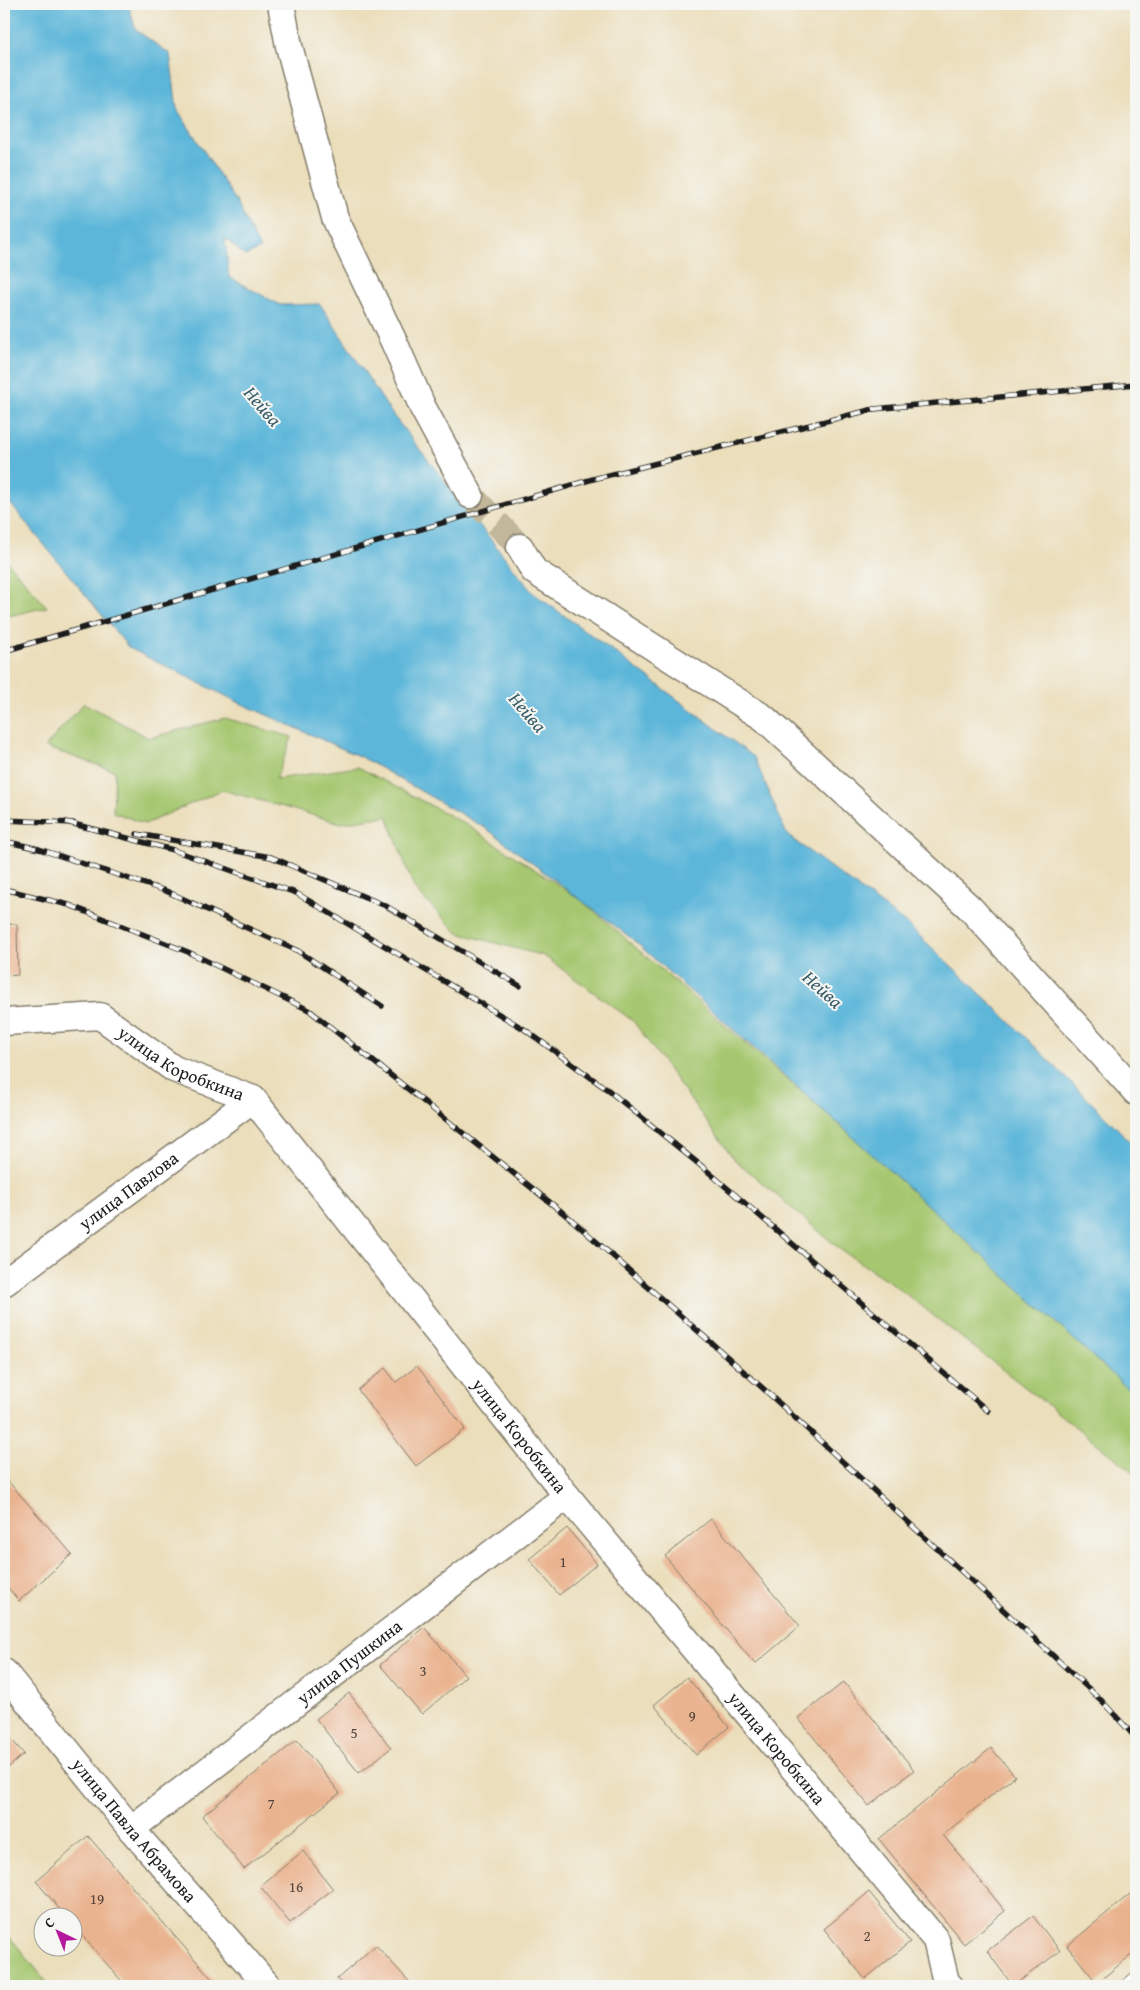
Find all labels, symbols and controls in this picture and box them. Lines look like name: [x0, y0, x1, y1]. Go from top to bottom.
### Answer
water label: Нейва: [237, 380, 289, 433]
water label: Нейва: [502, 686, 554, 739]
water label: Нейва: [797, 963, 850, 1015]
street label: улица Коробкина: [112, 1018, 248, 1108]
street label: улица Павлова: [72, 1144, 184, 1237]
street label: улица Коробкина: [465, 1371, 574, 1499]
house number: 1: [559, 1551, 567, 1572]
street label: улица Пушкина: [290, 1612, 408, 1711]
house number: 3: [419, 1660, 427, 1681]
street label: улица Коробкина: [721, 1685, 833, 1811]
house number: 9: [688, 1705, 696, 1726]
house number: 5: [350, 1722, 358, 1743]
street label: улица Павла Абрамова: [65, 1751, 204, 1909]
house number: 7: [267, 1793, 275, 1814]
house number: 16: [289, 1876, 303, 1897]
house number: 19: [90, 1888, 104, 1909]
north arrow: [32, 1908, 82, 1958]
text: С: [39, 1912, 59, 1933]
house number: 2: [863, 1925, 871, 1946]

